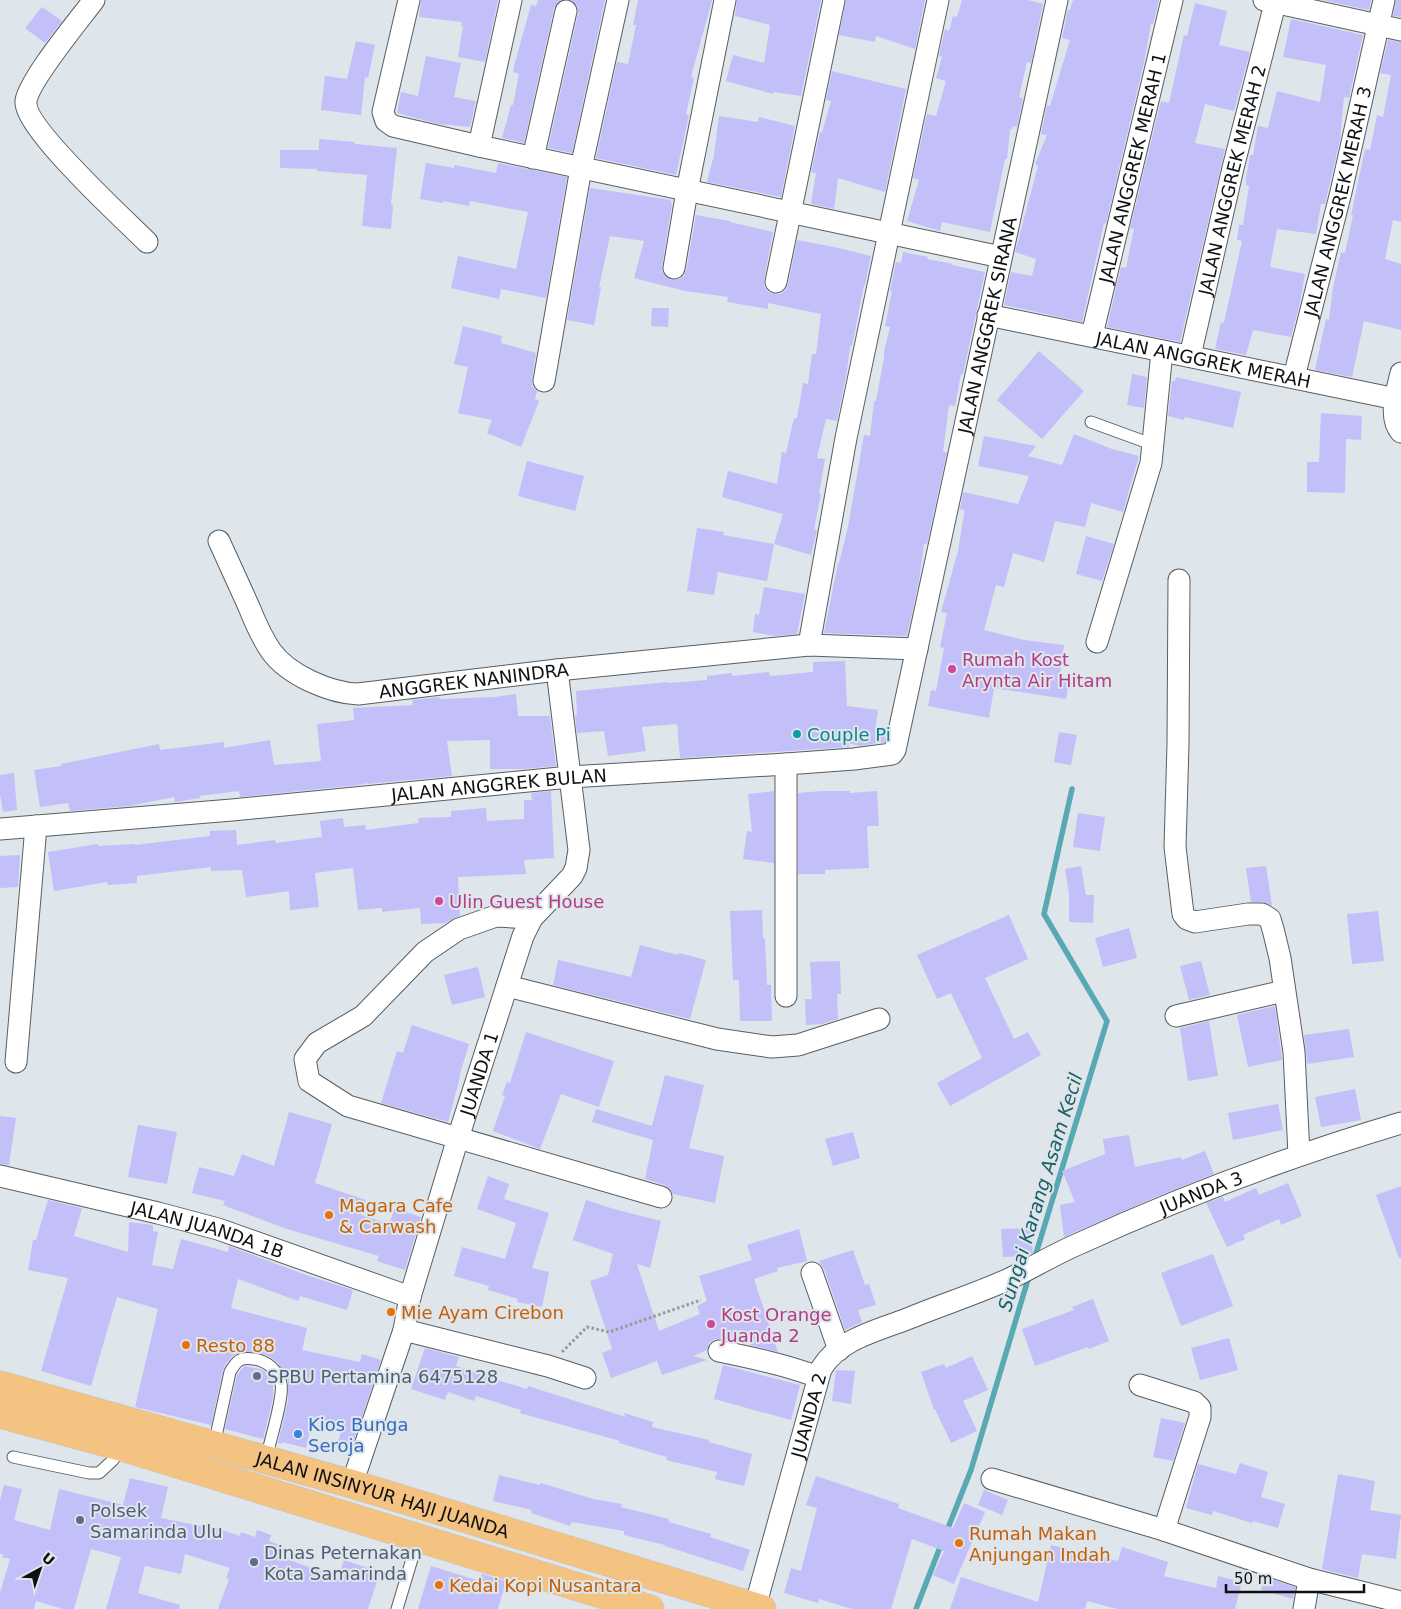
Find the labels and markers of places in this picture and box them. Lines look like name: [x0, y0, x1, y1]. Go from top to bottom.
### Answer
place label: Rumah Kost Arynta Air Hitam: [962, 649, 1112, 691]
marker: Rumah Kost Arynta Air Hitam: [946, 663, 958, 675]
place label: Couple Pi: [807, 724, 891, 745]
marker: Couple Pi: [791, 728, 803, 740]
place label: Ulin Guest House: [449, 891, 604, 912]
marker: Ulin Guest House: [433, 895, 445, 907]
place label: Magara Cafe & Carwash: [339, 1195, 453, 1237]
marker: Magara Cafe & Carwash: [323, 1209, 335, 1221]
place label: Mie Ayam Cirebon: [401, 1302, 564, 1323]
place label: Kost Orange Juanda 2: [720, 1304, 832, 1346]
marker: Mie Ayam Cirebon: [385, 1306, 397, 1318]
marker: Kost Orange Juanda 2: [705, 1318, 717, 1330]
place label: Resto 88: [196, 1335, 275, 1356]
marker: Resto 88: [180, 1339, 192, 1351]
place label: SPBU Pertamina 6475128: [267, 1366, 498, 1387]
marker: SPBU Pertamina 6475128: [251, 1370, 263, 1382]
place label: Kios Bunga Seroja: [308, 1414, 409, 1456]
marker: Kios Bunga Seroja: [292, 1428, 304, 1440]
place label: Polsek Samarinda Ulu: [90, 1500, 223, 1542]
marker: Polsek Samarinda Ulu: [74, 1514, 86, 1526]
place label: Rumah Makan Anjungan Indah: [969, 1523, 1111, 1565]
marker: Rumah Makan Anjungan Indah: [953, 1537, 965, 1549]
place label: Dinas Peternakan Kota Samarinda: [264, 1542, 422, 1584]
marker: Dinas Peternakan Kota Samarinda: [248, 1556, 260, 1568]
place label: Kedai Kopi Nusantara: [449, 1575, 641, 1596]
marker: Kedai Kopi Nusantara: [433, 1579, 445, 1591]

